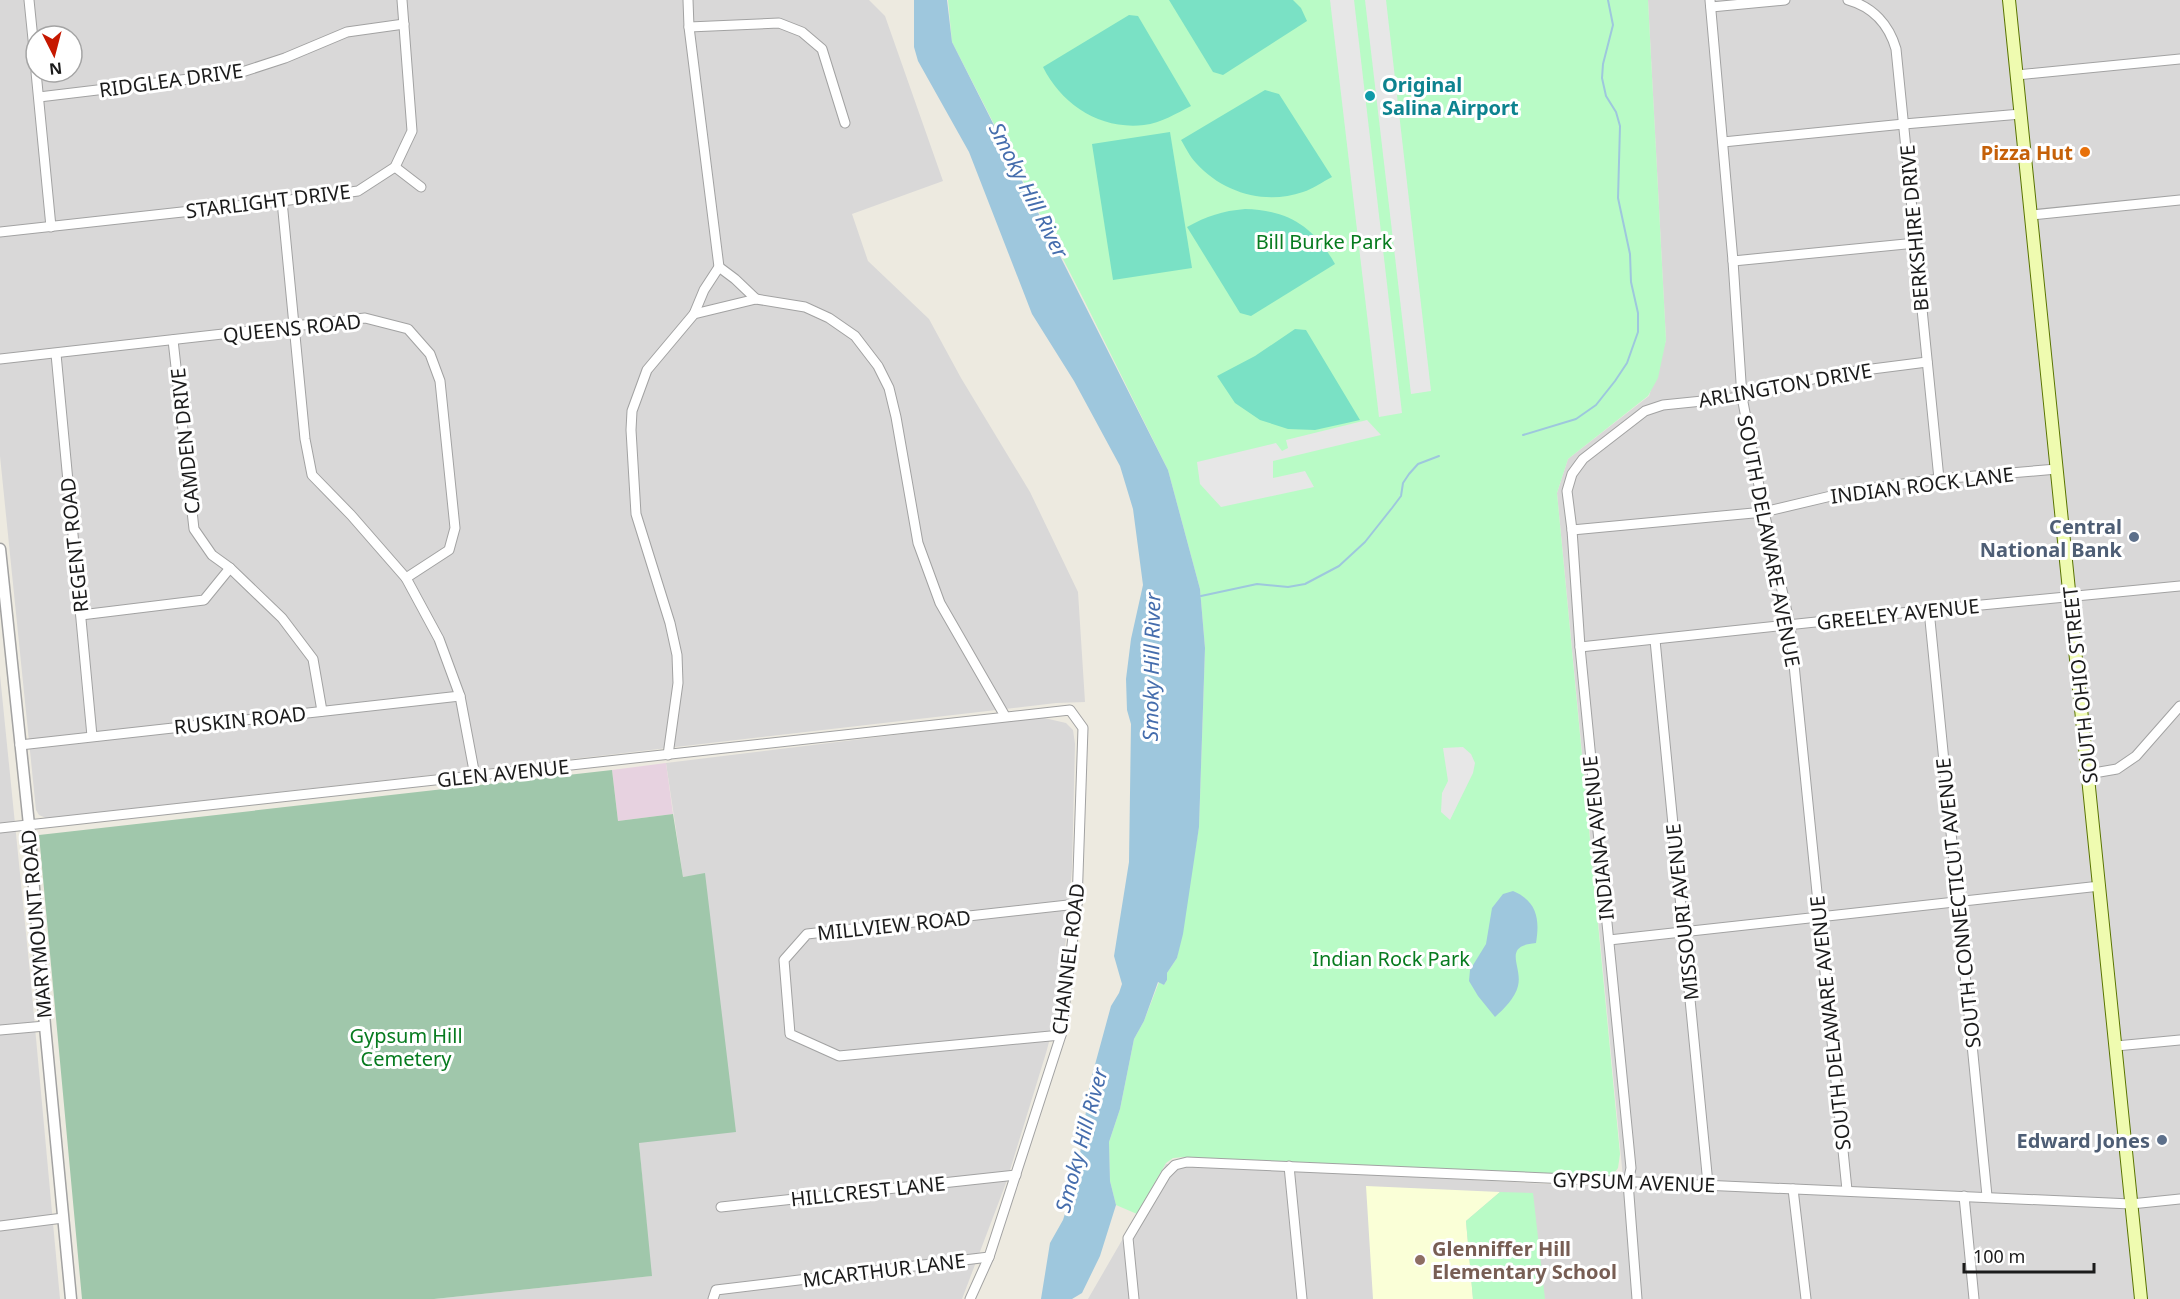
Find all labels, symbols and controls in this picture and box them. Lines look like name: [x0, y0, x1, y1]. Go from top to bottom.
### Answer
north arrow: [24, 24, 84, 84]
text: N: [48, 57, 63, 81]
street label: RIDGLEA DRIVE: [97, 57, 245, 103]
place label: Original Salina Airport: [1382, 71, 1519, 121]
marker: Original Salina Airport: [1363, 89, 1377, 103]
water label: Smoky Hill River: [983, 117, 1076, 264]
place label: Pizza Hut: [1981, 139, 2073, 166]
street label: BERKSHIRE DRIVE: [1893, 144, 1935, 312]
marker: Pizza Hut: [2078, 145, 2092, 159]
street label: STARLIGHT DRIVE: [184, 177, 352, 225]
park label: Bill Burke Park: [1256, 228, 1393, 255]
street label: QUEENS ROAD: [222, 307, 362, 349]
street label: ARLINGTON DRIVE: [1696, 356, 1874, 414]
street label: CAMDEN DRIVE: [164, 367, 206, 515]
street label: SOUTH DELAWARE AVENUE: [1731, 413, 1807, 669]
street label: INDIAN ROCK LANE: [1829, 460, 2015, 510]
street label: REGENT ROAD: [53, 476, 95, 614]
place label: Central National Bank: [1980, 513, 2123, 563]
marker: Central National Bank: [2127, 530, 2141, 544]
street label: SOUTH OHIO STREET: [2056, 585, 2104, 785]
water label: Smoky Hill River: [1136, 591, 1166, 742]
street label: GREELEY AVENUE: [1815, 592, 1981, 636]
street label: RUSKIN ROAD: [173, 700, 307, 740]
street label: GLEN AVENUE: [436, 753, 570, 793]
street label: INDIANA AVENUE: [1576, 754, 1620, 922]
street label: SOUTH CONNECTICUT AVENUE: [1929, 756, 1987, 1050]
street label: MISSOURI AVENUE: [1659, 822, 1705, 1002]
street label: MARYMOUNT ROAD: [14, 828, 58, 1020]
street label: CHANNEL ROAD: [1045, 882, 1091, 1036]
street label: SOUTH DELAWARE AVENUE: [1803, 894, 1857, 1152]
street label: MILLVIEW ROAD: [816, 904, 972, 946]
park label: Indian Rock Park: [1312, 945, 1470, 972]
park label: Gypsum Hill Cemetery: [349, 1022, 463, 1072]
water label: Smoky Hill River: [1048, 1063, 1114, 1215]
place label: Edward Jones: [2017, 1127, 2150, 1154]
marker: Edward Jones: [2155, 1133, 2169, 1147]
street label: GYPSUM AVENUE: [1552, 1166, 1716, 1198]
street label: HILLCREST LANE: [789, 1169, 947, 1213]
place label: Glenniffer Hill Elementary School: [1432, 1235, 1617, 1285]
scale bar: [1964, 1236, 2094, 1274]
text: 100 m: [1973, 1244, 2025, 1268]
street label: MCARTHUR LANE: [801, 1247, 967, 1293]
marker: Glenniffer Hill Elementary School: [1413, 1253, 1427, 1267]

